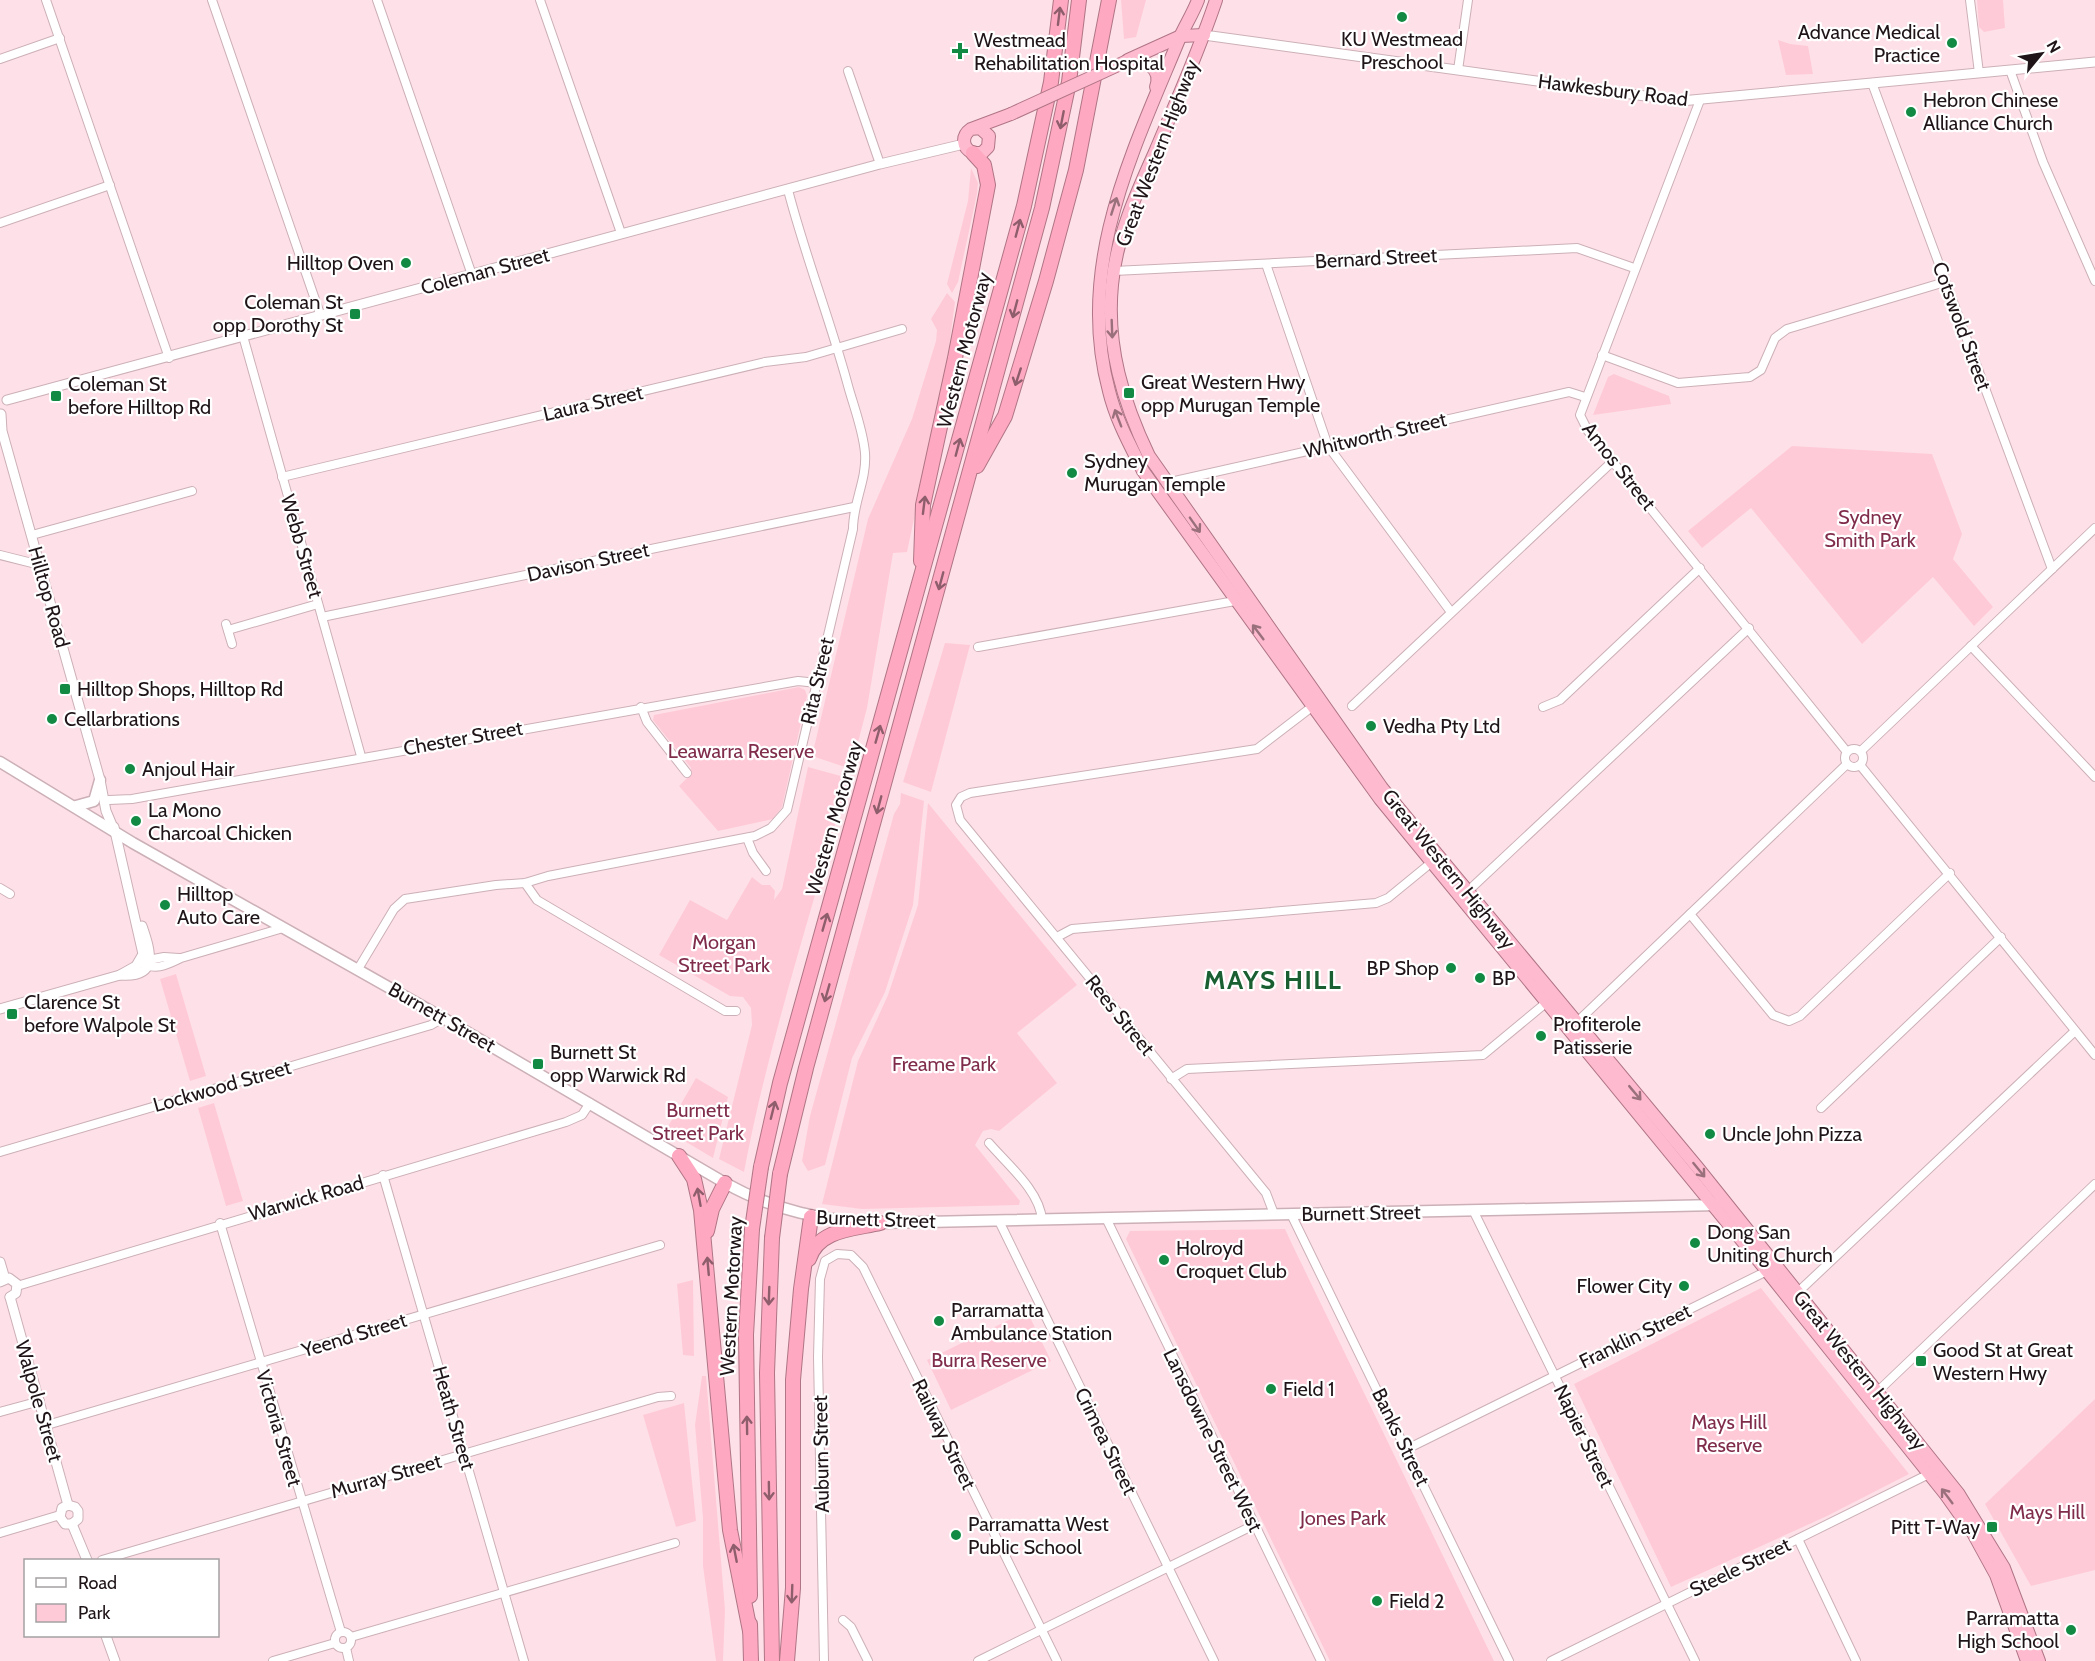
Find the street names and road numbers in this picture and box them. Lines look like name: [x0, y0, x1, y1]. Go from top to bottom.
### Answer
street label: Great Western Highway: [1110, 56, 1204, 250]
street label: Hawkesbury Road: [1537, 69, 1689, 111]
street label: Coleman Street: [418, 242, 552, 300]
street label: Bernard Street: [1314, 243, 1438, 273]
street label: Cotswold Street: [1928, 258, 1996, 394]
street label: Western Motorway: [932, 270, 996, 430]
street label: Laura Street: [541, 380, 646, 426]
street label: Whitworth Street: [1301, 407, 1449, 463]
street label: Amos Street: [1577, 417, 1661, 515]
street label: Webb Street: [276, 492, 328, 601]
street label: Davison Street: [525, 537, 651, 587]
street label: Hilltop Road: [23, 544, 75, 650]
street label: Rita Street: [795, 635, 839, 727]
street label: Chester Street: [401, 716, 525, 760]
street label: Western Motorway: [800, 738, 868, 898]
street label: Great Western Highway: [1377, 784, 1521, 954]
street label: Rees Street: [1080, 970, 1160, 1060]
street label: Burnett Street: [384, 977, 500, 1057]
street label: Lockwood Street: [150, 1055, 294, 1117]
street label: Warwick Road: [246, 1170, 366, 1226]
street label: Burnett Street: [1301, 1200, 1421, 1226]
street label: Burnett Street: [816, 1205, 936, 1233]
street label: Western Motorway: [715, 1215, 747, 1377]
street label: Great Western Highway: [1788, 1285, 1932, 1455]
street label: Franklin Street: [1575, 1298, 1695, 1373]
street label: Yeend Street: [298, 1308, 410, 1363]
street label: Walpole Street: [10, 1337, 68, 1465]
street label: Lansdowne Street West: [1158, 1344, 1268, 1536]
street label: Heath Street: [428, 1363, 480, 1473]
street label: Victoria Street: [251, 1367, 307, 1489]
street label: Railway Street: [907, 1375, 981, 1493]
street label: Napier Street: [1549, 1381, 1619, 1492]
street label: Crimea Street: [1070, 1384, 1142, 1499]
street label: Banks Street: [1367, 1384, 1435, 1490]
street label: Auburn Street: [808, 1395, 834, 1513]
street label: Murray Street: [328, 1449, 444, 1503]
street label: Steele Street: [1686, 1532, 1795, 1602]

